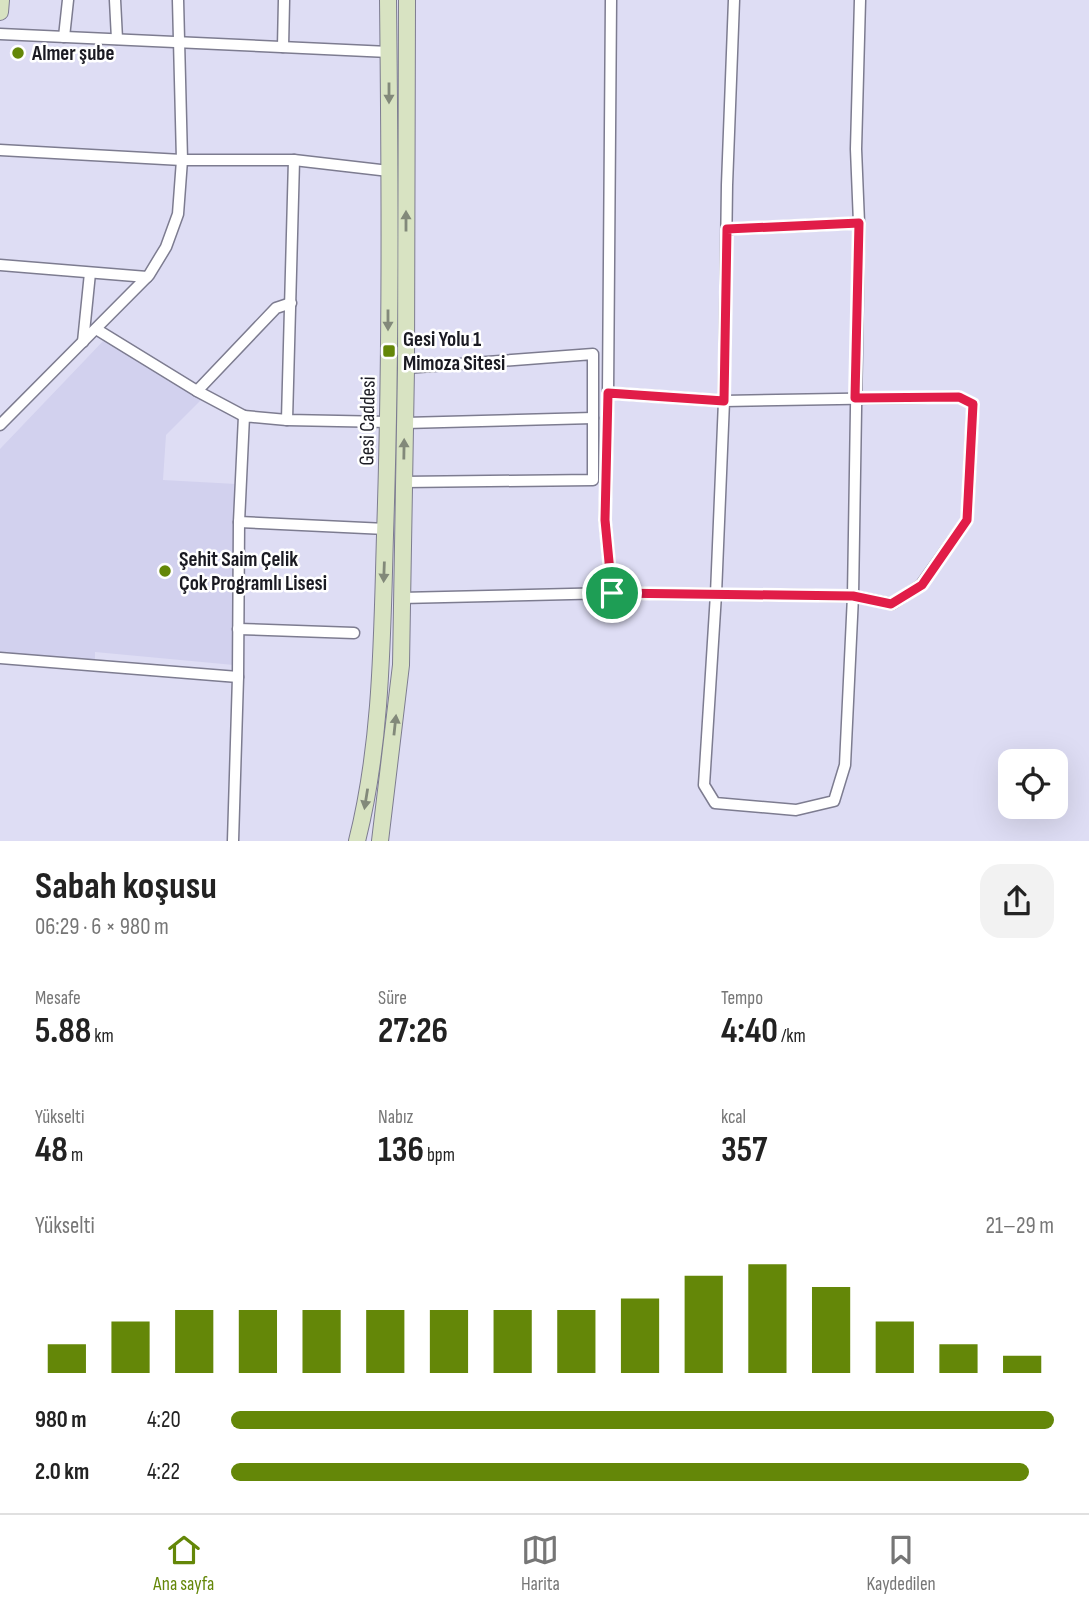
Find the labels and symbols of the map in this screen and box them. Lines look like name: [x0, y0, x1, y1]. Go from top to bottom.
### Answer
place label: Almer şube: [31, 41, 114, 66]
marker: Almer şube: [10, 45, 26, 61]
one-way arrow: [383, 82, 395, 104]
one-way arrow: [400, 210, 412, 232]
one-way arrow: [382, 309, 394, 331]
place label: Gesi Yolu 1 Mimoza Sitesi: [403, 327, 505, 376]
marker: Gesi Yolu 1 Mimoza Sitesi: [381, 343, 397, 359]
street label: Gesi Caddesi: [354, 376, 381, 466]
one-way arrow: [398, 437, 410, 459]
place label: Şehit Saim Çelik Çok Programlı Lisesi: [179, 547, 327, 596]
one-way arrow: [379, 561, 390, 583]
marker: Şehit Saim Çelik Çok Programlı Lisesi: [157, 563, 173, 579]
pin: [582, 563, 642, 623]
one-way arrow: [389, 714, 400, 736]
one-way arrow: [360, 788, 371, 810]

